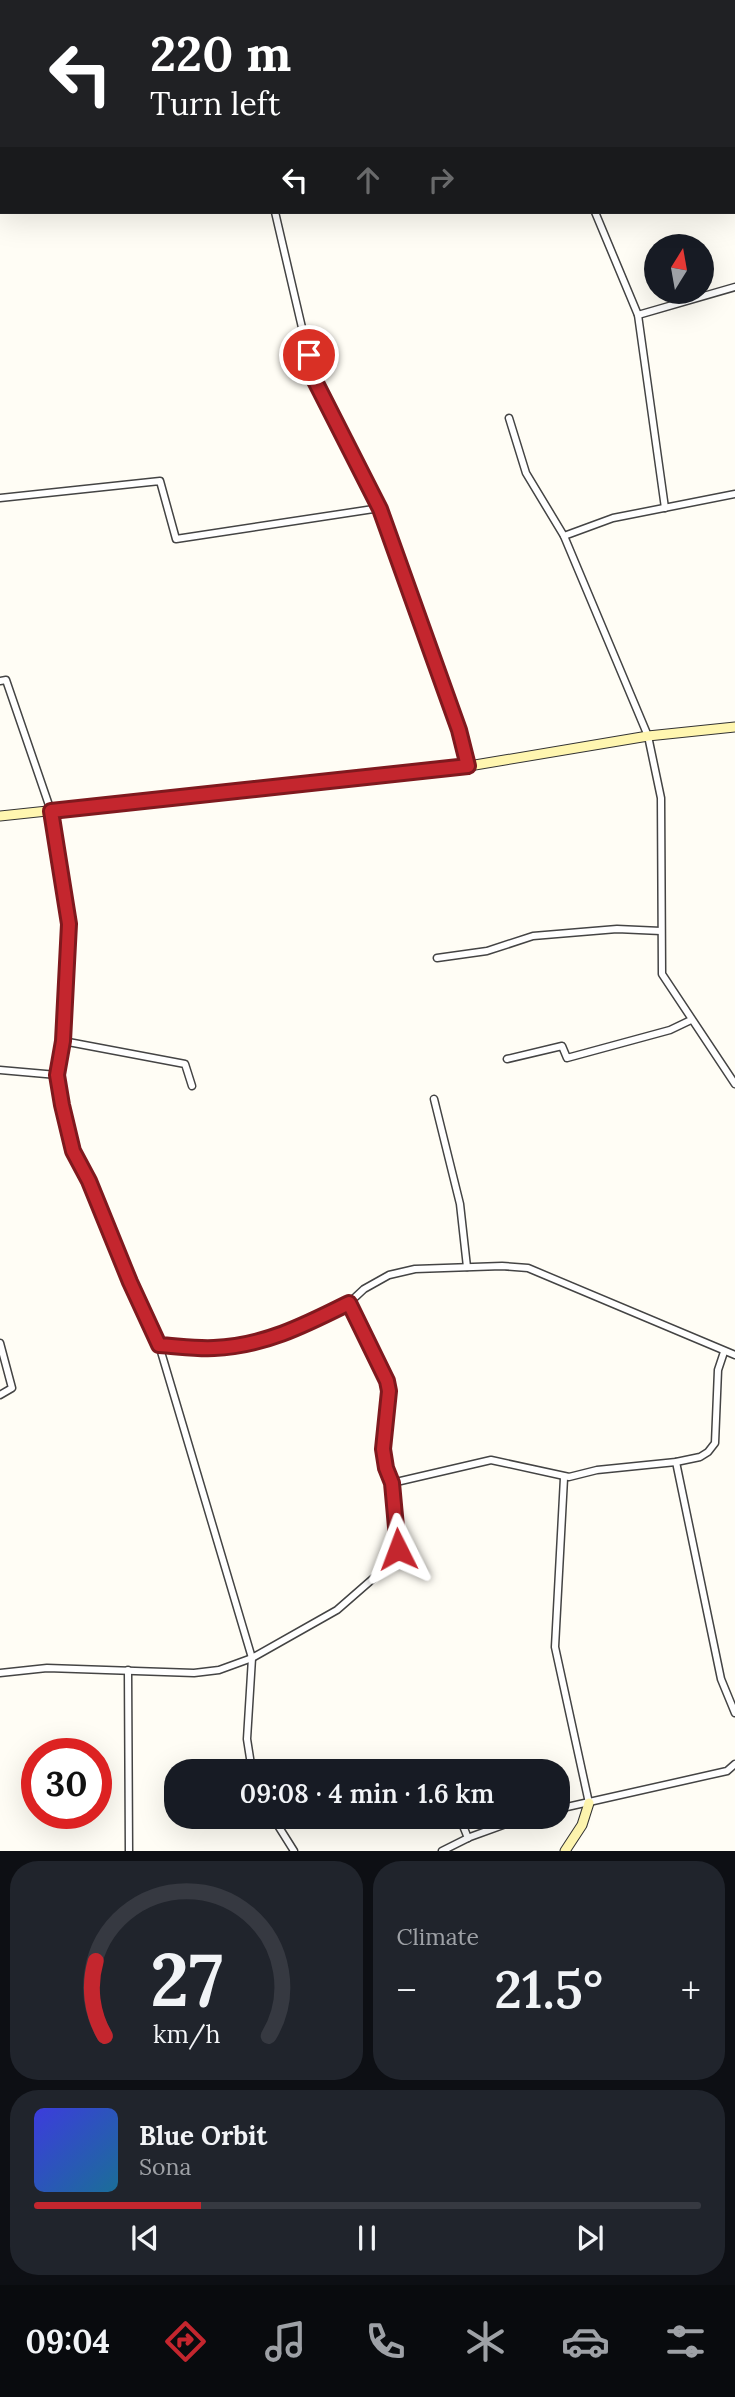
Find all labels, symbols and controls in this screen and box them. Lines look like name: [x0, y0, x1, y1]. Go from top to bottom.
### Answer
text: 220 m: [150, 22, 291, 84]
icon: left: [35, 28, 126, 119]
text: Turn left: [150, 83, 280, 124]
icon: left: [276, 161, 314, 199]
icon: ahead: [349, 161, 387, 199]
icon: right: [422, 161, 460, 199]
north arrow: [644, 234, 714, 304]
map controls: [644, 234, 714, 304]
pin: [279, 325, 339, 385]
icon: arrive: [290, 336, 328, 374]
position arrow: [361, 1512, 435, 1586]
speed limit sign: 30: [21, 1738, 112, 1829]
text: 09:08 · 4 min · 1.6 km: [240, 1777, 494, 1810]
text: Climate: [397, 1922, 479, 1951]
text: 27: [150, 1934, 223, 2027]
text: 21.5°: [494, 1956, 603, 2022]
text: −: [397, 1966, 417, 2014]
text: +: [681, 1966, 701, 2014]
text: km/h: [152, 2018, 220, 2050]
text: Blue Orbit: [139, 2119, 267, 2152]
text: Sona: [139, 2152, 191, 2181]
icon: previous: [126, 2219, 164, 2257]
icon: pause: [348, 2219, 386, 2257]
icon: next: [571, 2219, 609, 2257]
icon: directions: [161, 2317, 210, 2366]
icon: music: [261, 2317, 310, 2366]
icon: phone: [361, 2317, 410, 2366]
icon: climate: [461, 2317, 510, 2366]
icon: car: [561, 2317, 610, 2366]
icon: filters: [661, 2317, 710, 2366]
text: 09:04: [25, 2321, 110, 2362]

